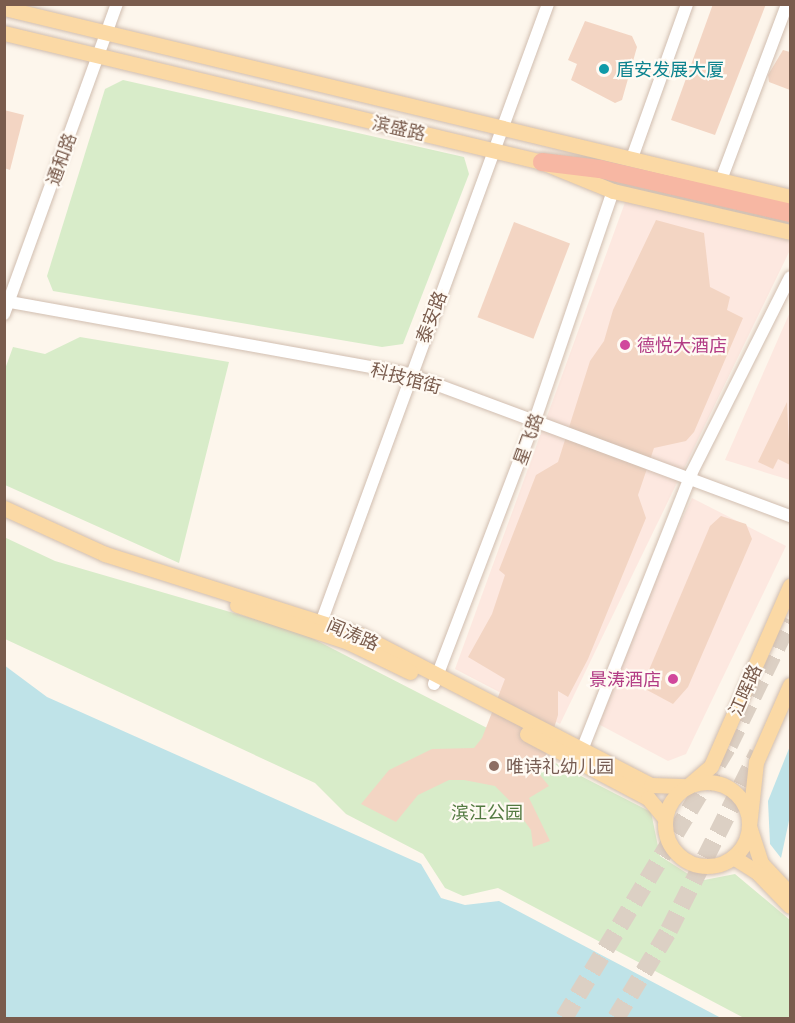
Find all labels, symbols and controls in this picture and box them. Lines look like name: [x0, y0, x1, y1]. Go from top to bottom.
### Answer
place label: 盾安发展大厦: [616, 58, 724, 80]
marker: 盾安发展大厦: [597, 62, 611, 76]
street label: 滨盛路: [370, 111, 428, 145]
street label: 通和路: [42, 130, 80, 188]
street label: 泰安路: [411, 288, 451, 346]
place label: 德悦大酒店: [637, 334, 727, 356]
marker: 德悦大酒店: [618, 338, 632, 352]
street label: 科技馆街: [368, 358, 444, 398]
street label: 星飞路: [509, 410, 547, 468]
street label: 闻涛路: [324, 614, 382, 654]
street label: 江晖路: [724, 661, 766, 719]
place label: 景涛酒店: [589, 668, 661, 690]
marker: 景涛酒店: [666, 672, 680, 686]
place label: 唯诗礼幼儿园: [506, 755, 614, 777]
marker: 唯诗礼幼儿园: [487, 759, 501, 773]
park label: 滨江公园: [451, 801, 523, 823]

